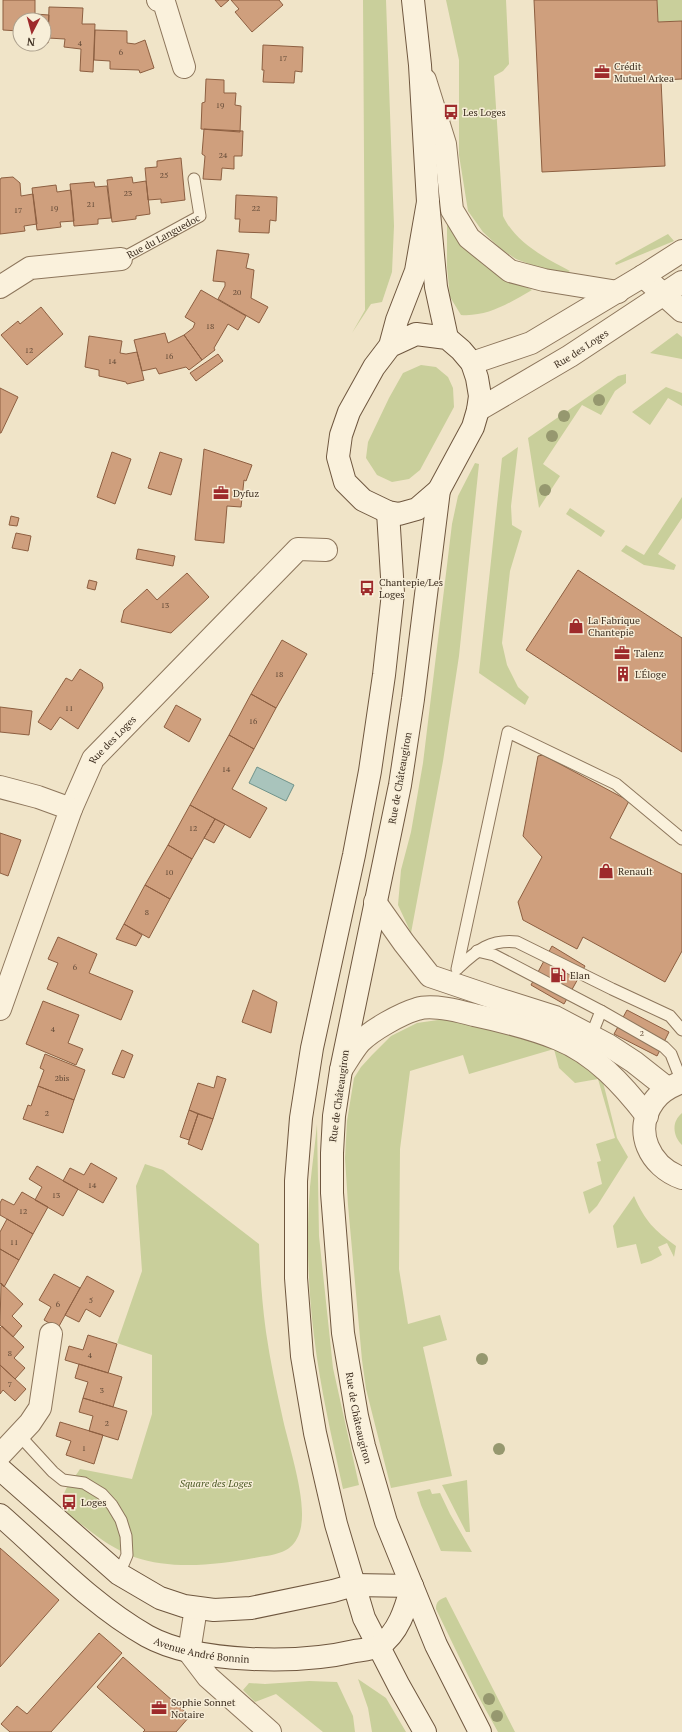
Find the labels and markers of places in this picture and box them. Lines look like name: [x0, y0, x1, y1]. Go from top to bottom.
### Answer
place label: Crédit Mutuel Arkea: [614, 60, 674, 85]
office icon: Crédit Mutuel Arkea: [593, 63, 611, 81]
bus stop icon: Les Loges: [442, 103, 460, 121]
place label: Les Loges: [463, 106, 506, 119]
office icon: Dyfuz: [212, 484, 230, 502]
place label: Dyfuz: [233, 487, 259, 500]
place label: Chantepie/Les Loges: [379, 576, 443, 601]
bus stop icon: Chantepie/Les Loges: [358, 579, 376, 597]
place label: La Fabrique Chantepie: [588, 614, 640, 639]
shop icon: La Fabrique Chantepie: [567, 617, 585, 635]
office icon: Talenz: [613, 644, 631, 662]
place label: Talenz: [634, 647, 664, 660]
building icon: L'Éloge: [614, 665, 632, 683]
place label: L'Éloge: [635, 668, 666, 681]
shop icon: Renault: [597, 862, 615, 880]
place label: Renault: [618, 865, 653, 878]
fuel station icon: Elan: [549, 966, 567, 984]
place label: Elan: [570, 969, 590, 982]
bus stop icon: Loges: [60, 1493, 78, 1511]
place label: Loges: [81, 1496, 107, 1509]
place label: Sophie Sonnet Notaire: [171, 1696, 236, 1721]
office icon: Sophie Sonnet Notaire: [150, 1699, 168, 1717]

